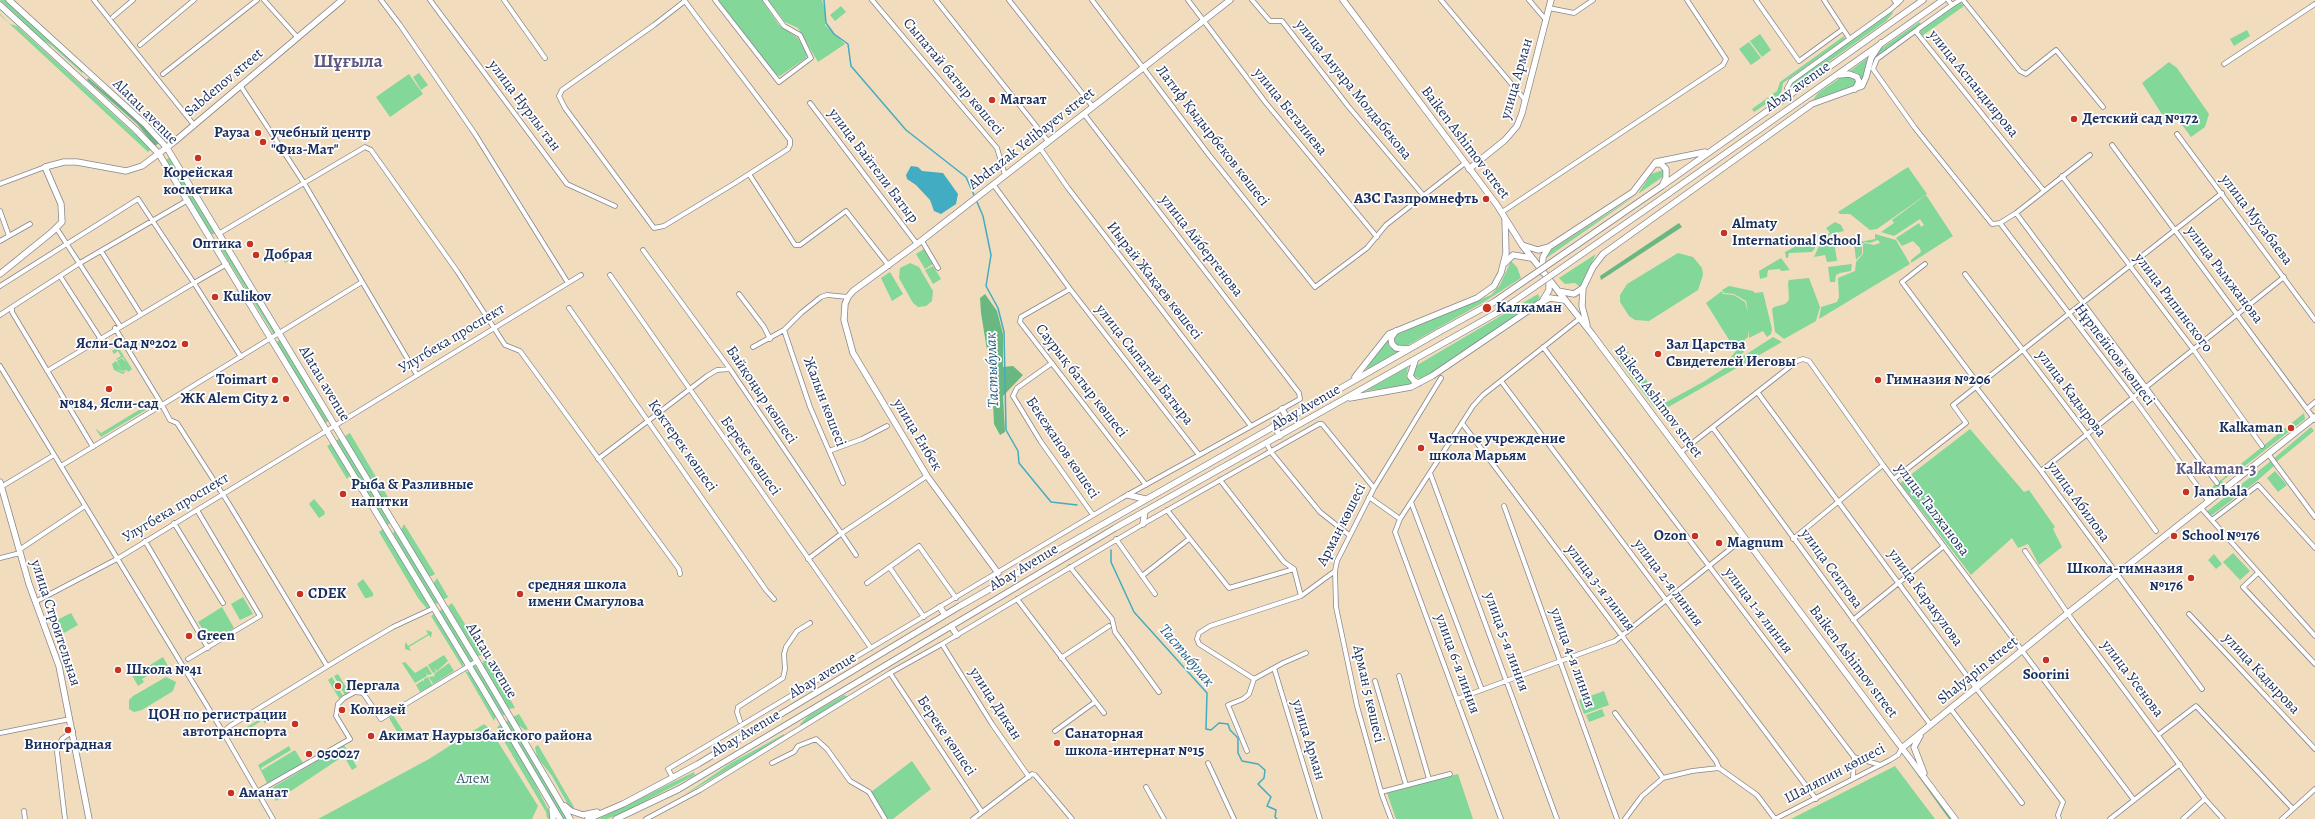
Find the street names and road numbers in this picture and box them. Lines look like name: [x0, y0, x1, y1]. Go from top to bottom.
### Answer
street label: Сыпатай батыр көшесі: [899, 15, 1007, 139]
street label: улица Ануара Молдабекова: [1291, 16, 1415, 164]
street label: улица Аспандиярова: [1924, 27, 2022, 141]
street label: улица Арман: [1497, 36, 1537, 122]
street label: Sabdenov street: [181, 45, 267, 121]
street label: улица Нурлы тан: [484, 57, 564, 155]
street label: Abay avenue: [1762, 58, 1834, 116]
street label: Латиф Қыдырбеков көшесі: [1151, 62, 1273, 210]
street label: улица Бегалиева: [1249, 65, 1331, 159]
street label: Alatau avenue: [109, 76, 181, 148]
street label: Baiken Ashimov street: [1417, 83, 1513, 203]
street label: Abdrazak Yelibayev street: [965, 84, 1099, 194]
street label: улица Байтели Батыр: [824, 105, 922, 227]
street label: улица Мусабаева: [2216, 171, 2296, 269]
street label: улица Айбергенова: [1156, 191, 1246, 301]
street label: Иырай Жақаев көшесі: [1102, 219, 1206, 343]
street label: улица Рымжанова: [2181, 223, 2267, 327]
street label: улица Рипинского: [2130, 250, 2216, 356]
street label: Улугбека проспект: [396, 300, 508, 378]
street label: улица Сыпатай Батыра: [1091, 301, 1197, 429]
street label: Нұрпейісов көшесі: [2070, 301, 2158, 409]
street label: Саурық батыр көшесі: [1031, 321, 1131, 441]
street label: Baiken Ashimov street: [1610, 342, 1706, 462]
street label: Alatau avenue: [294, 343, 354, 425]
street label: Байқоңыр көшесі: [722, 343, 800, 447]
street label: улица Кадырова: [2032, 347, 2110, 441]
street label: Жалын көшесі: [799, 355, 849, 449]
street label: Abay Avenue: [1268, 381, 1344, 435]
street label: Бекежанов көшесі: [1021, 394, 1103, 502]
street label: Көктерек көшесі: [644, 396, 720, 496]
street label: улица Енбек: [888, 396, 946, 474]
street label: Береке көшесі: [716, 413, 784, 499]
street label: улица Абилова: [2043, 458, 2113, 546]
street label: улица Талжанова: [1891, 460, 1973, 560]
street label: Улугбека проспект: [120, 469, 232, 547]
street label: Арман көшесі: [1314, 481, 1370, 569]
street label: улица Сеитова: [1796, 526, 1866, 612]
street label: улица 2-я линия: [1629, 536, 1707, 630]
street label: Abay Avenue: [986, 540, 1062, 596]
street label: улица 3-я линия: [1561, 541, 1639, 635]
street label: улица Каракулова: [1884, 546, 1966, 650]
street label: улица Строительная: [26, 557, 84, 689]
street label: улица 1-я линия: [1720, 564, 1796, 658]
street label: улица 5-я линия: [1480, 590, 1532, 694]
street label: Baiken Ashimov street: [1805, 602, 1901, 722]
street label: улица 4-я линия: [1546, 606, 1598, 710]
street label: улица 6-я линия: [1431, 612, 1483, 716]
street label: Alatau avenue: [461, 620, 521, 702]
street label: улица Кадырова: [2219, 630, 2303, 718]
street label: Shalyapin street: [1934, 633, 2022, 709]
street label: улица Усенова: [2097, 637, 2167, 721]
street label: Арман 5 көшесі: [1348, 644, 1388, 744]
street label: Abay avenue: [786, 649, 860, 703]
street label: улица Дикан: [965, 664, 1025, 744]
street label: Береке көшесі: [913, 693, 979, 779]
street label: улица Арман: [1287, 698, 1329, 782]
street label: Abay Avenue: [708, 706, 784, 762]
street label: Шаляпин көшесі: [1782, 740, 1888, 808]

